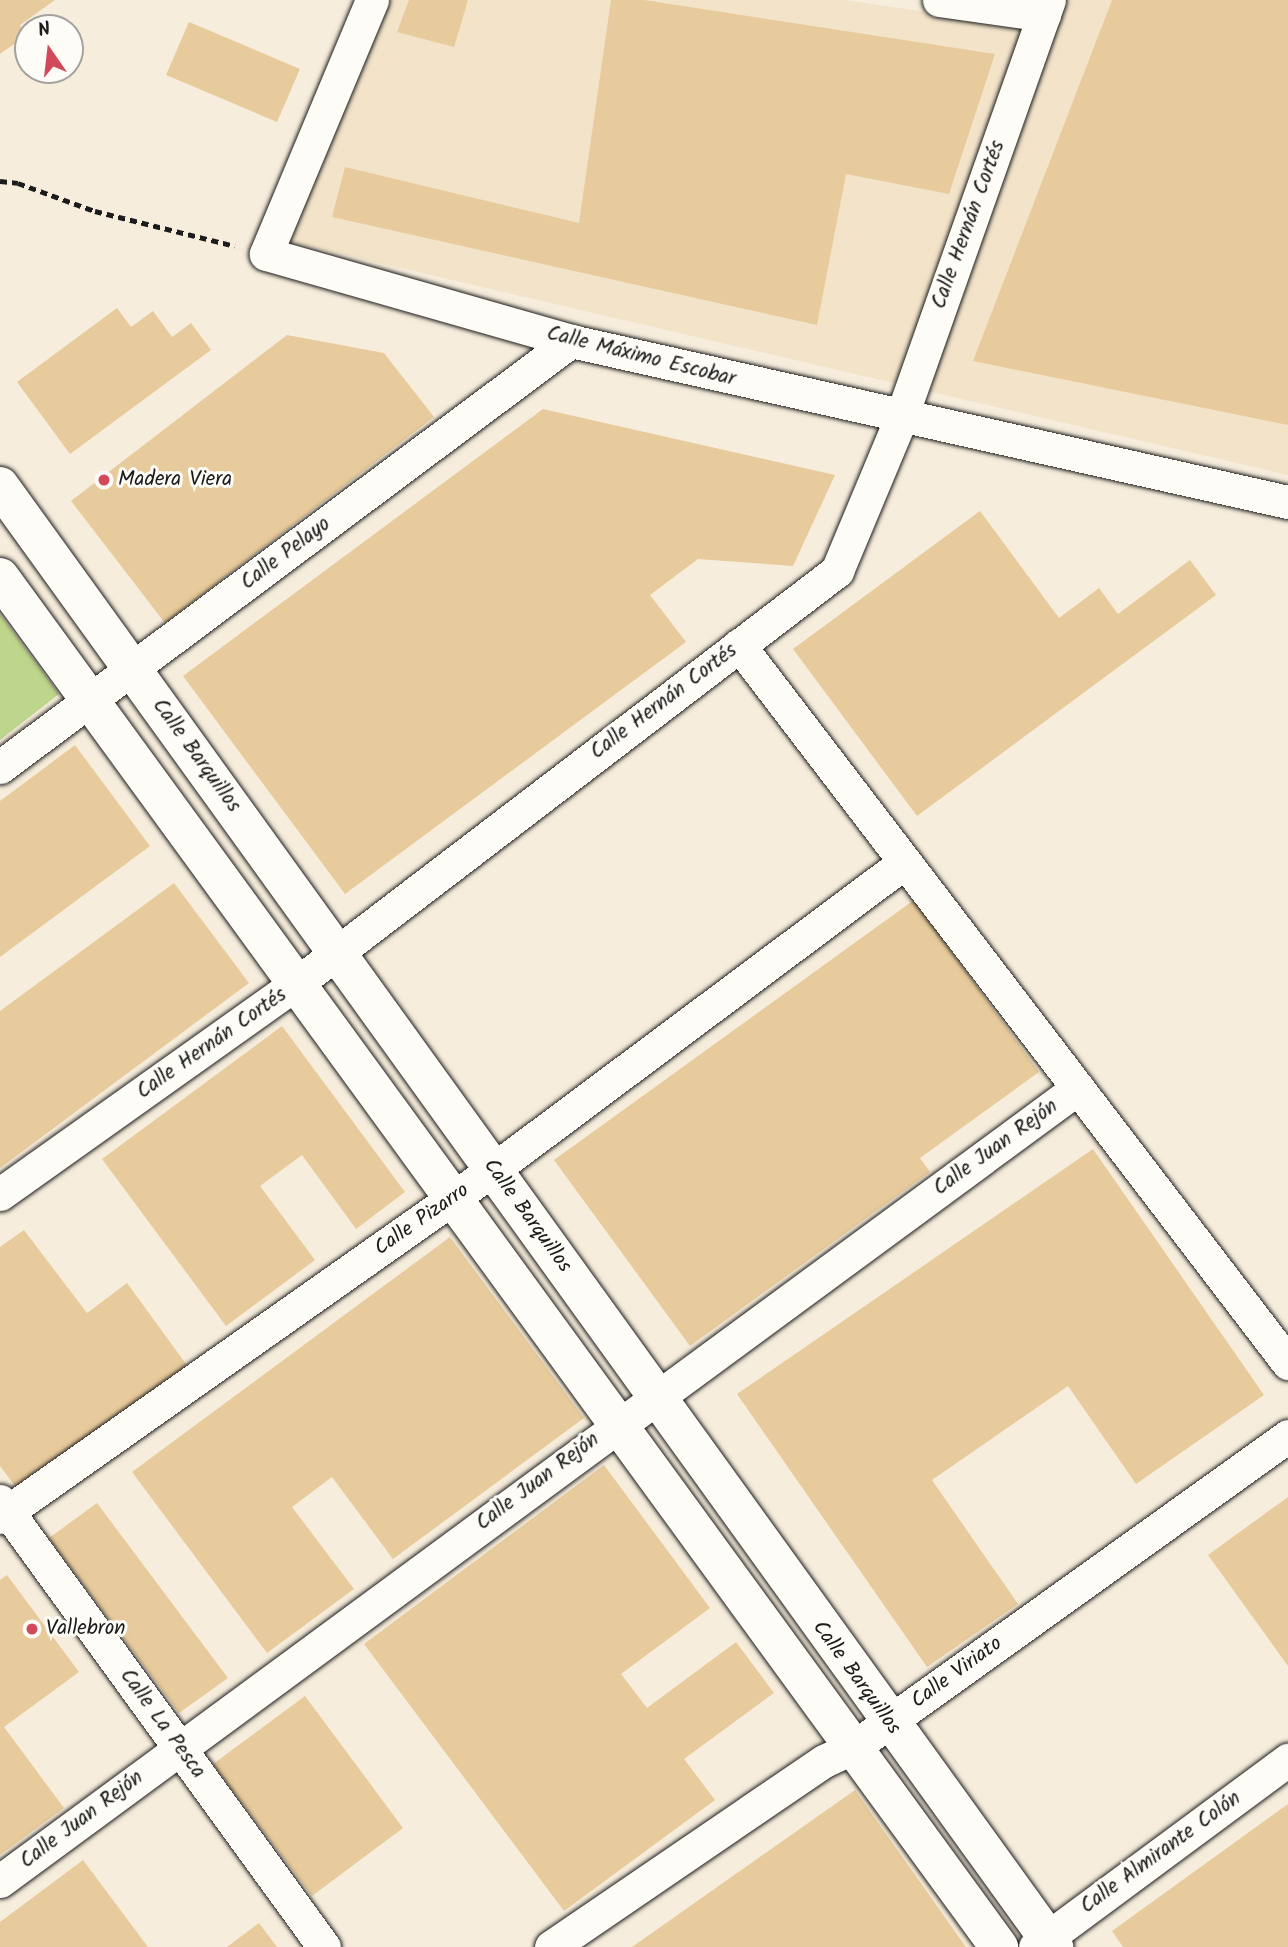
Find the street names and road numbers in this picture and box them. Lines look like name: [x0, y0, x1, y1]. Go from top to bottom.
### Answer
street label: Calle Hernán Cortés: [927, 137, 1011, 313]
street label: Calle Máximo Escobar: [544, 321, 738, 393]
street label: Calle Pelayo: [236, 512, 336, 596]
street label: Calle Hernán Cortés: [586, 639, 742, 765]
street label: Calle Barquillos: [146, 694, 246, 818]
street label: Calle Hernán Cortés: [132, 983, 292, 1105]
street label: Calle Juan Rejón: [929, 1094, 1063, 1202]
street label: Calle Barquillos: [477, 1154, 577, 1278]
street label: Calle Pizarro: [370, 1178, 474, 1262]
street label: Calle Juan Rejón: [471, 1427, 605, 1537]
street label: Calle Barquillos: [806, 1616, 906, 1740]
street label: Calle Viriato: [907, 1632, 1007, 1714]
street label: Calle La Pesca: [114, 1664, 210, 1784]
street label: Calle Juan Rejón: [15, 1765, 149, 1875]
street label: Calle Almirante Colón: [1076, 1786, 1246, 1920]

